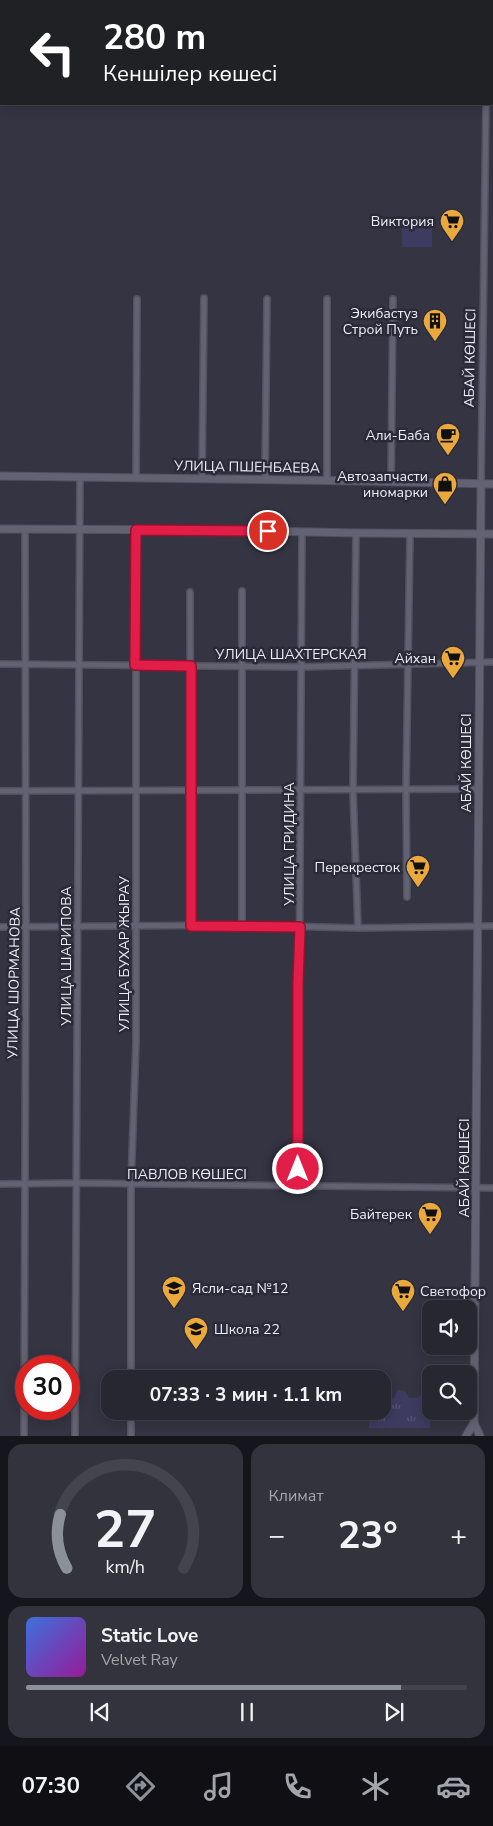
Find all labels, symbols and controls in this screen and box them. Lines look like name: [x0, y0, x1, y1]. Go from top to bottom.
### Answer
text: 280 m: [103, 14, 206, 61]
icon: left: [20, 20, 85, 85]
text: Кеншілер көшесі: [103, 59, 277, 89]
supermarket icon: Виктория: [439, 208, 465, 242]
place label: Виктория: [371, 212, 434, 231]
place label: Экибастуз Строй Путь: [343, 304, 418, 339]
building icon: Экибастуз Строй Путь: [422, 308, 448, 342]
street label: АБАЙ КӨШЕСІ: [460, 308, 480, 408]
cafe icon: Али-Баба: [435, 422, 461, 456]
place label: Али-Баба: [365, 426, 430, 445]
street label: УЛИЦА ПШЕНБАЕВА: [173, 456, 320, 478]
place label: Автозапчасти иномарки: [337, 467, 428, 502]
shop icon: Автозапчасти иномарки: [432, 471, 458, 505]
pin: [247, 510, 289, 552]
icon: arrive: [254, 517, 282, 545]
street label: УЛИЦА ШАХТЕРСКАЯ: [214, 645, 367, 664]
supermarket icon: Айхан: [440, 645, 466, 679]
place label: Айхан: [394, 649, 436, 668]
street label: АБАЙ КӨШЕСІ: [457, 713, 476, 813]
street label: УЛИЦА ГРИДИНА: [280, 782, 299, 907]
supermarket icon: Перекресток: [405, 854, 431, 888]
place label: Перекресток: [315, 858, 401, 877]
street label: УЛИЦА БУХАР ЖЫРАУ: [115, 875, 134, 1033]
street label: УЛИЦА ШАРИПОВА: [57, 886, 76, 1027]
street label: УЛИЦА ШОРМАНОВА: [3, 907, 25, 1060]
street label: АБАЙ КӨШЕСІ: [455, 1118, 474, 1218]
position arrow: [271, 1142, 323, 1194]
street label: ПАВЛОВ КӨШЕСІ: [127, 1165, 247, 1184]
supermarket icon: Байтерек: [417, 1201, 443, 1235]
place label: Байтерек: [350, 1205, 413, 1224]
school or university icon: Ясли-сад №12: [161, 1275, 187, 1309]
supermarket icon: Светофор: [390, 1278, 416, 1312]
place label: Ясли-сад №12: [192, 1279, 288, 1298]
place label: Светофор: [420, 1282, 486, 1301]
map controls: [422, 1300, 477, 1420]
button: sound: [422, 1300, 477, 1355]
school or university icon: Школа 22: [183, 1316, 209, 1350]
place label: Школа 22: [214, 1320, 280, 1339]
speed limit sign: 30: [15, 1355, 80, 1420]
button: search: [422, 1365, 477, 1420]
text: 07:33 · 3 мин · 1.1 km: [150, 1382, 342, 1408]
text: Климат: [269, 1485, 324, 1507]
text: 27: [94, 1494, 156, 1565]
text: 23°: [338, 1510, 398, 1561]
text: −: [269, 1517, 285, 1555]
text: +: [450, 1517, 467, 1555]
text: km/h: [106, 1555, 145, 1579]
text: Static Love: [101, 1623, 198, 1649]
text: Velvet Ray: [101, 1649, 178, 1671]
icon: previous: [86, 1698, 114, 1726]
icon: pause: [233, 1698, 261, 1726]
icon: next: [380, 1698, 408, 1726]
icon: directions: [123, 1769, 158, 1804]
icon: music: [201, 1769, 236, 1804]
icon: phone: [280, 1769, 315, 1804]
icon: climate: [358, 1769, 393, 1804]
icon: car: [436, 1769, 471, 1804]
text: 07:30: [22, 1771, 80, 1801]

